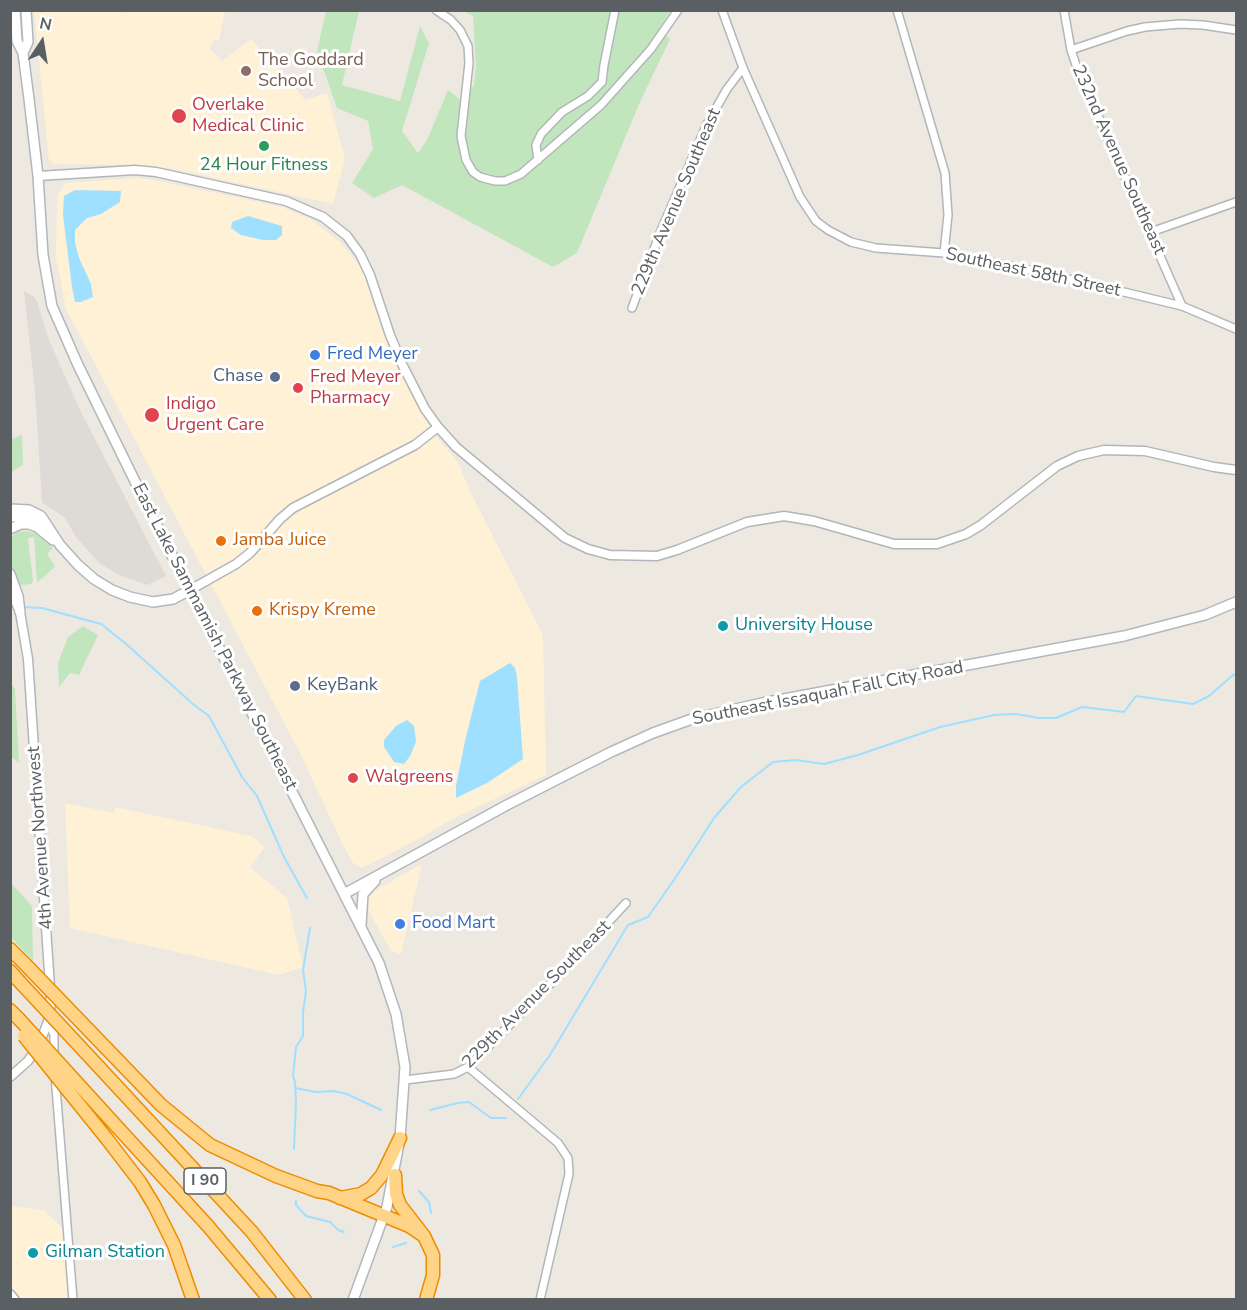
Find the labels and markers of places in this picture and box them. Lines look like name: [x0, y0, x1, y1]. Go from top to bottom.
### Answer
place label: The Goddard School: [258, 50, 364, 92]
marker: The Goddard School: [239, 64, 253, 78]
place label: Overlake Medical Clinic: [192, 95, 304, 138]
marker: Overlake Medical Clinic: [170, 107, 188, 125]
marker: 24 Hour Fitness: [257, 139, 271, 153]
place label: 24 Hour Fitness: [200, 155, 328, 177]
place label: Fred Meyer: [327, 344, 418, 366]
marker: Fred Meyer: [308, 348, 322, 362]
place label: Chase: [213, 366, 263, 388]
place label: Fred Meyer Pharmacy: [310, 367, 401, 410]
marker: Chase: [268, 370, 282, 384]
marker: Fred Meyer Pharmacy: [291, 381, 305, 395]
place label: Indigo Urgent Care: [166, 394, 264, 436]
marker: Indigo Urgent Care: [143, 406, 161, 424]
place label: Jamba Juice: [233, 530, 326, 552]
marker: Jamba Juice: [214, 534, 228, 548]
place label: Krispy Kreme: [269, 600, 376, 622]
marker: Krispy Kreme: [250, 604, 264, 618]
place label: University House: [735, 615, 873, 637]
marker: University House: [716, 619, 730, 633]
place label: KeyBank: [307, 675, 378, 697]
marker: KeyBank: [288, 679, 302, 693]
place label: Walgreens: [365, 767, 453, 789]
marker: Walgreens: [346, 771, 360, 785]
place label: Food Mart: [412, 913, 495, 935]
marker: Food Mart: [393, 917, 407, 931]
place label: Gilman Station: [45, 1242, 165, 1264]
marker: Gilman Station: [26, 1246, 40, 1260]

